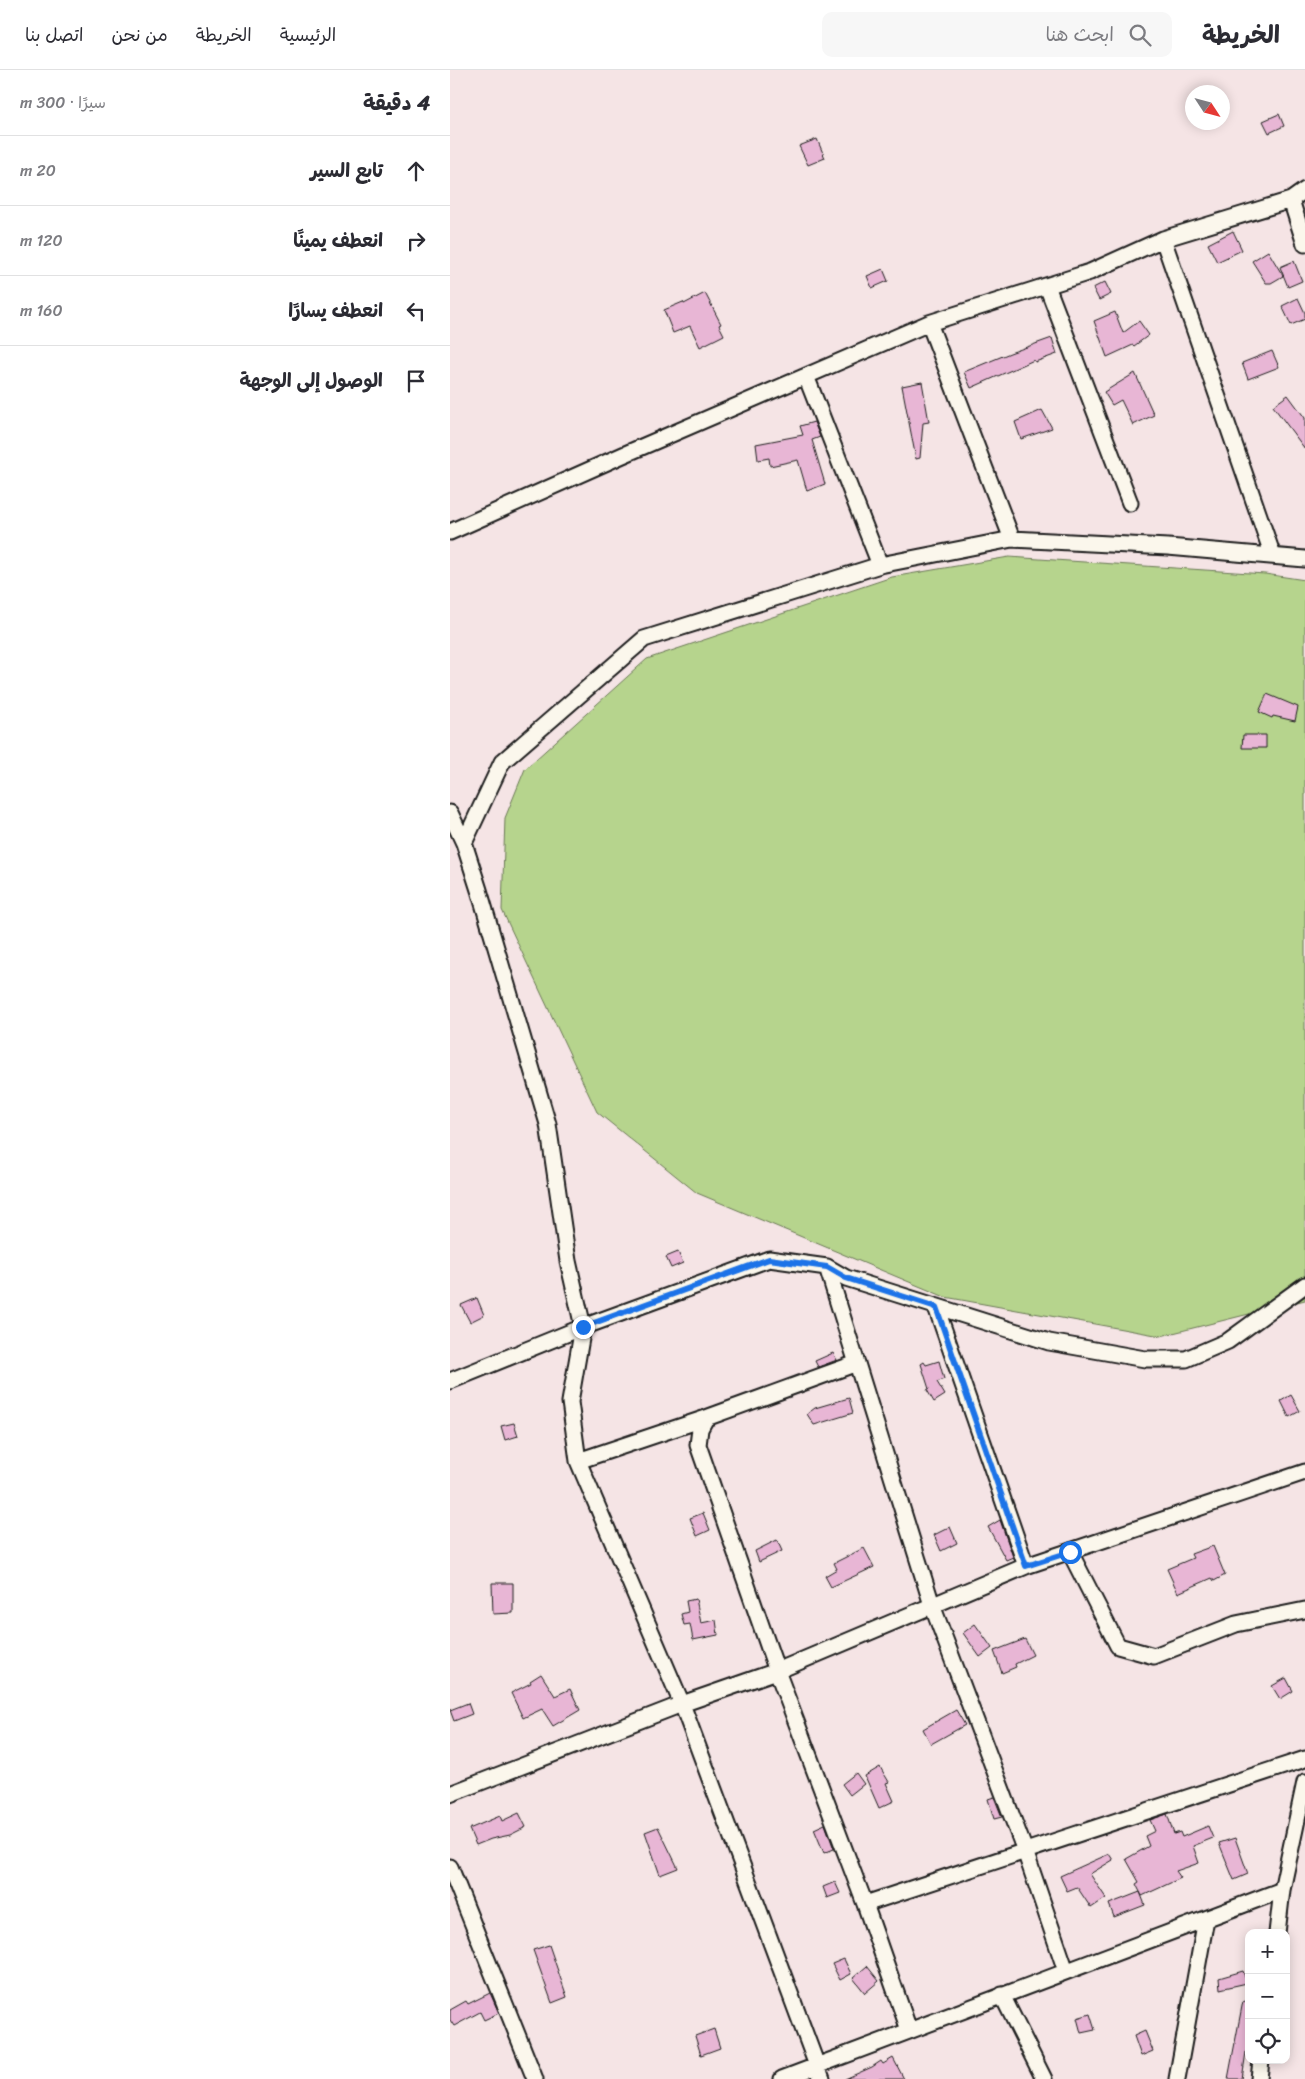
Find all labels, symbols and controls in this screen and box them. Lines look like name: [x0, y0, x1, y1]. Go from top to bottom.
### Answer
search box: [822, 12, 1172, 57]
text: الخريطة: [1202, 14, 1280, 56]
text: ابحث هنا: [1045, 18, 1114, 51]
text: اتصل بنا: [25, 19, 84, 51]
text: من نحن: [112, 19, 168, 51]
text: الخريطة: [196, 19, 252, 51]
text: الرئيسية: [280, 19, 336, 51]
icon: search: [1126, 21, 1154, 49]
text: 4 دقيقة: [363, 84, 430, 122]
north arrow: [1185, 85, 1230, 130]
text: سيرًا · 300 m: [20, 88, 106, 117]
text: تابع السير: [310, 154, 383, 187]
text: 20 m: [20, 156, 56, 185]
icon: ahead: [402, 157, 430, 185]
text: انعطف يمينًا: [293, 224, 383, 257]
text: 120 m: [20, 226, 63, 255]
icon: right: [402, 227, 430, 255]
text: انعطف يسارًا: [288, 294, 383, 327]
text: 160 m: [20, 296, 63, 325]
icon: left: [402, 297, 430, 325]
text: الوصول إلى الوجهة: [240, 364, 383, 397]
icon: arrive: [402, 367, 430, 395]
route end: [572, 1316, 595, 1339]
route start: [1059, 1541, 1082, 1564]
map controls: [1245, 1929, 1290, 2064]
button: +: [1245, 1929, 1290, 1974]
button: −: [1245, 1974, 1290, 2019]
button: locate: [1245, 2019, 1290, 2064]

